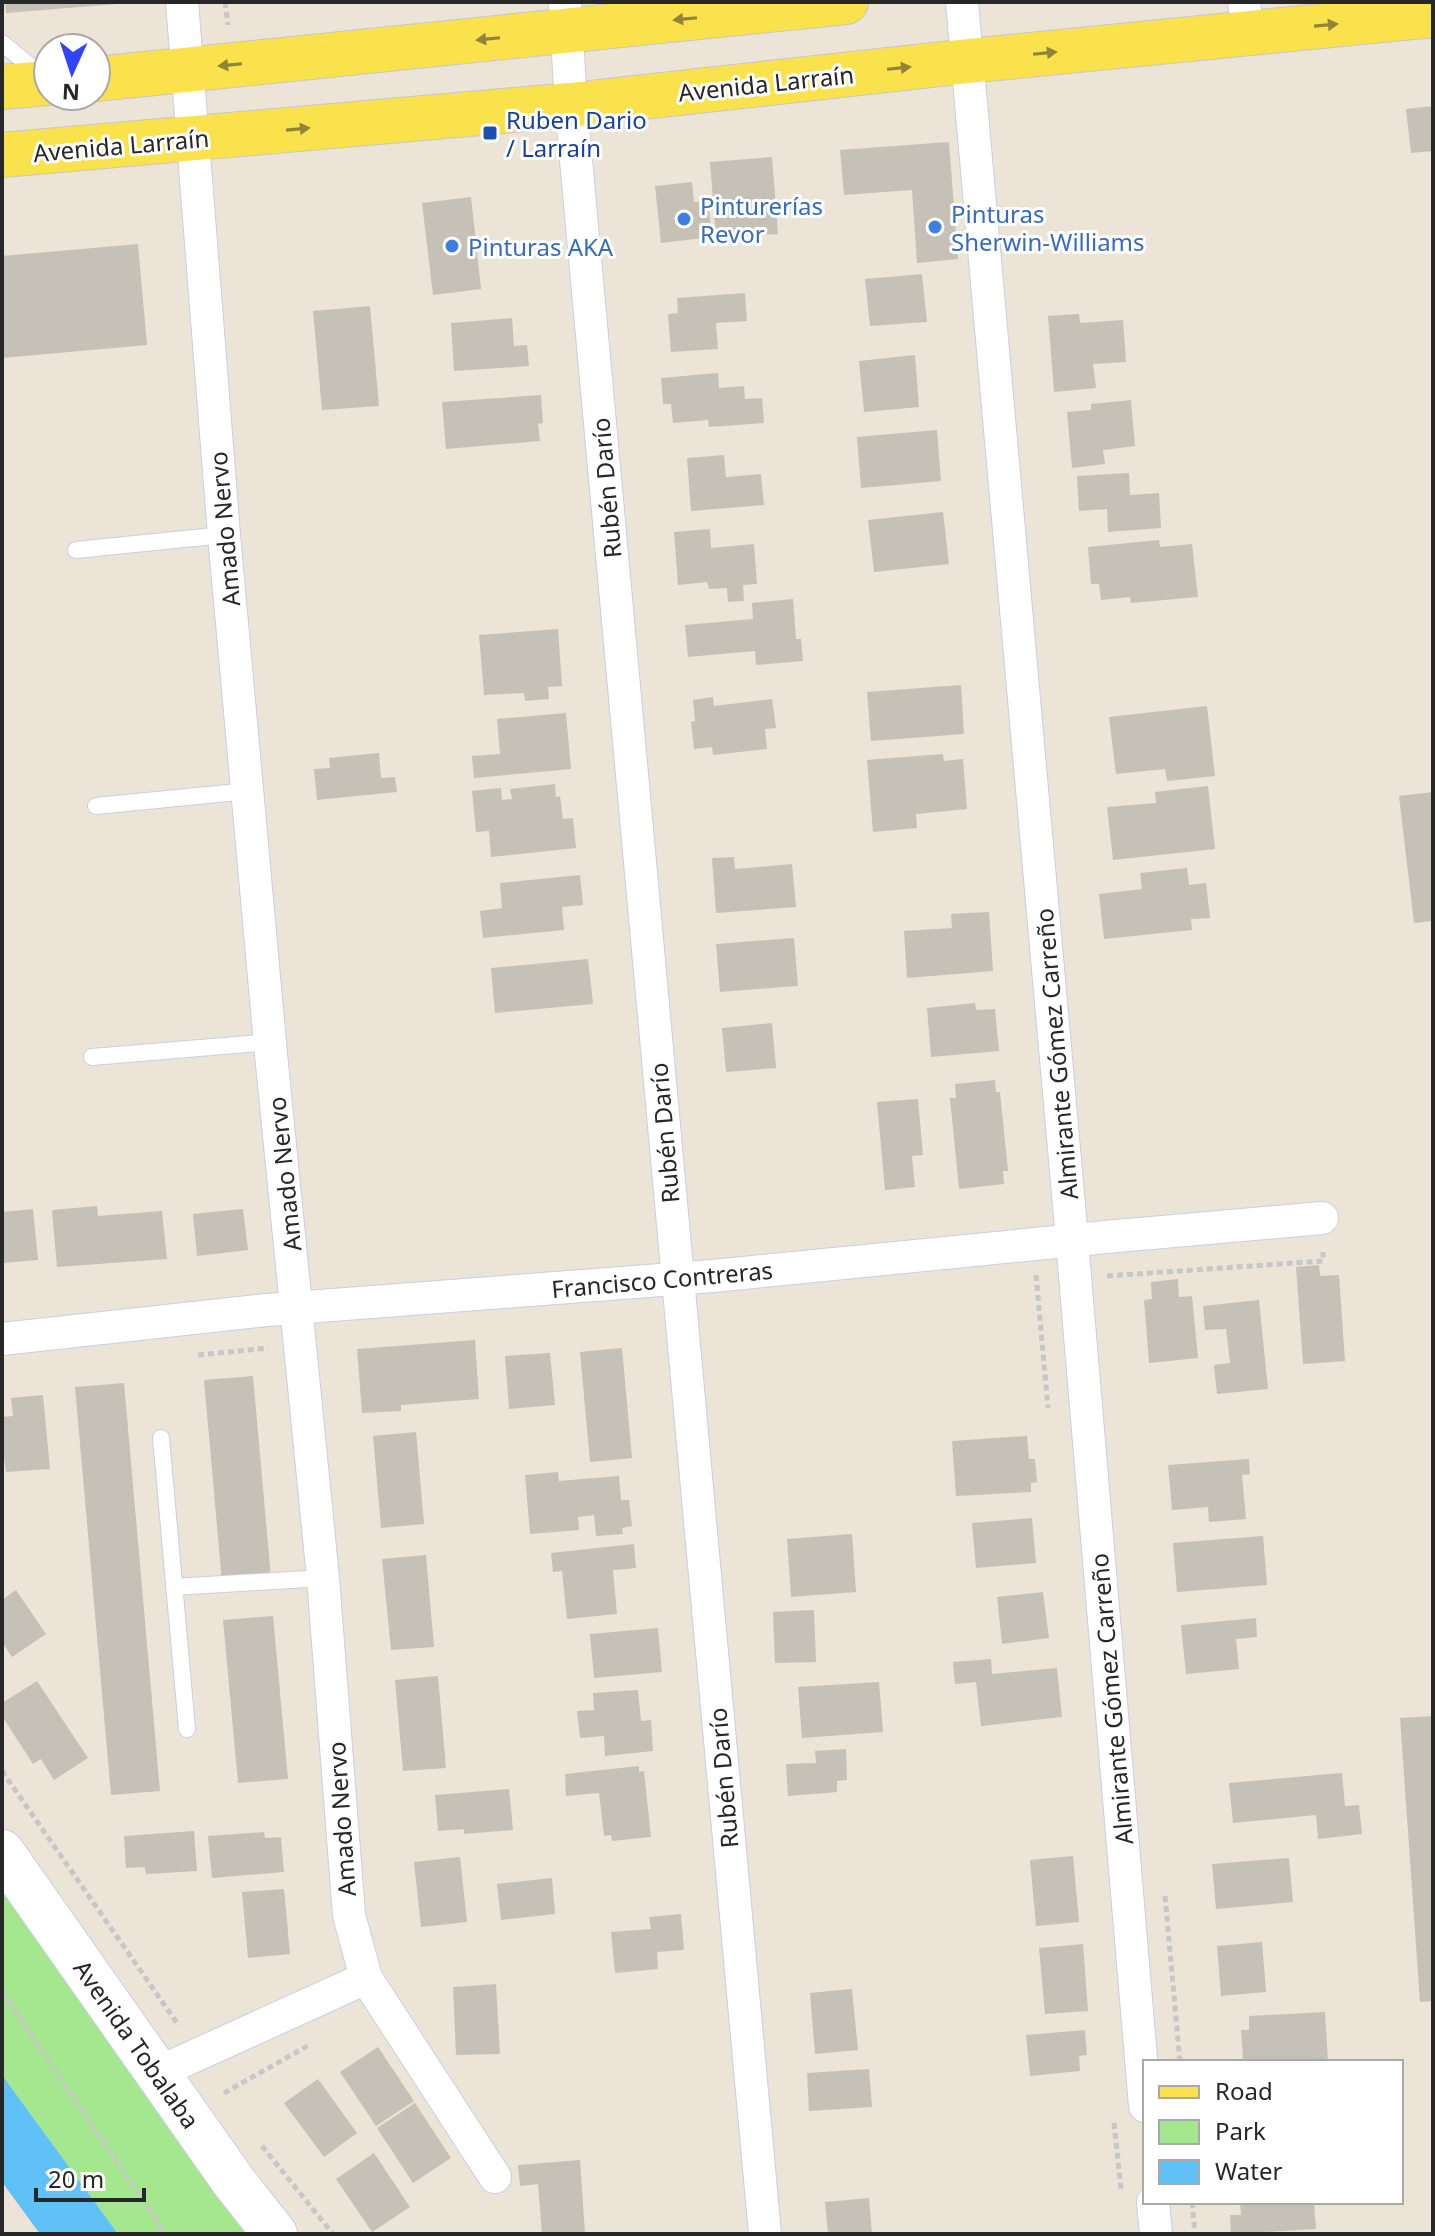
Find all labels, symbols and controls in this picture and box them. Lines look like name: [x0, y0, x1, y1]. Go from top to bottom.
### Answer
one-way arrow: [672, 13, 697, 26]
one-way arrow: [1314, 18, 1339, 31]
north arrow: [32, 32, 112, 112]
one-way arrow: [475, 33, 500, 46]
one-way arrow: [1033, 46, 1058, 59]
street label: Avenida Larraín: [677, 57, 855, 109]
one-way arrow: [217, 59, 242, 72]
one-way arrow: [887, 62, 912, 75]
text: N: [61, 78, 81, 108]
place label: Ruben Dario / Larraín: [506, 103, 647, 164]
street label: Avenida Larraín: [32, 121, 210, 169]
one-way arrow: [286, 122, 311, 135]
marker: Ruben Dario / Larraín: [481, 124, 499, 142]
place label: Pinturerías Revor: [700, 189, 823, 250]
place label: Pinturas Sherwin-Williams: [951, 197, 1145, 258]
marker: Pinturerías Revor: [675, 210, 693, 228]
marker: Pinturas Sherwin-Williams: [926, 218, 944, 236]
place label: Pinturas AKA: [468, 230, 614, 263]
marker: Pinturas AKA: [443, 237, 461, 255]
street label: Rubén Darío: [583, 416, 629, 560]
street label: Amado Nervo: [201, 450, 247, 608]
street label: Almirante Gómez Carreño: [1027, 907, 1085, 1201]
street label: Rubén Darío: [641, 1061, 687, 1205]
street label: Amado Nervo: [259, 1095, 309, 1253]
street label: Francisco Contreras: [550, 1253, 774, 1305]
street label: Almirante Gómez Carreño: [1082, 1552, 1140, 1846]
street label: Rubén Darío: [700, 1706, 746, 1850]
street label: Amado Nervo: [319, 1740, 363, 1898]
street label: Avenida Tobalaba: [66, 1953, 208, 2135]
legend: [1143, 2060, 1403, 2204]
text: Road: [1215, 2074, 1273, 2107]
text: Park: [1215, 2114, 1266, 2147]
scale bar: [36, 2152, 144, 2202]
text: Water: [1215, 2154, 1283, 2187]
text: 20 m: [48, 2162, 104, 2195]

